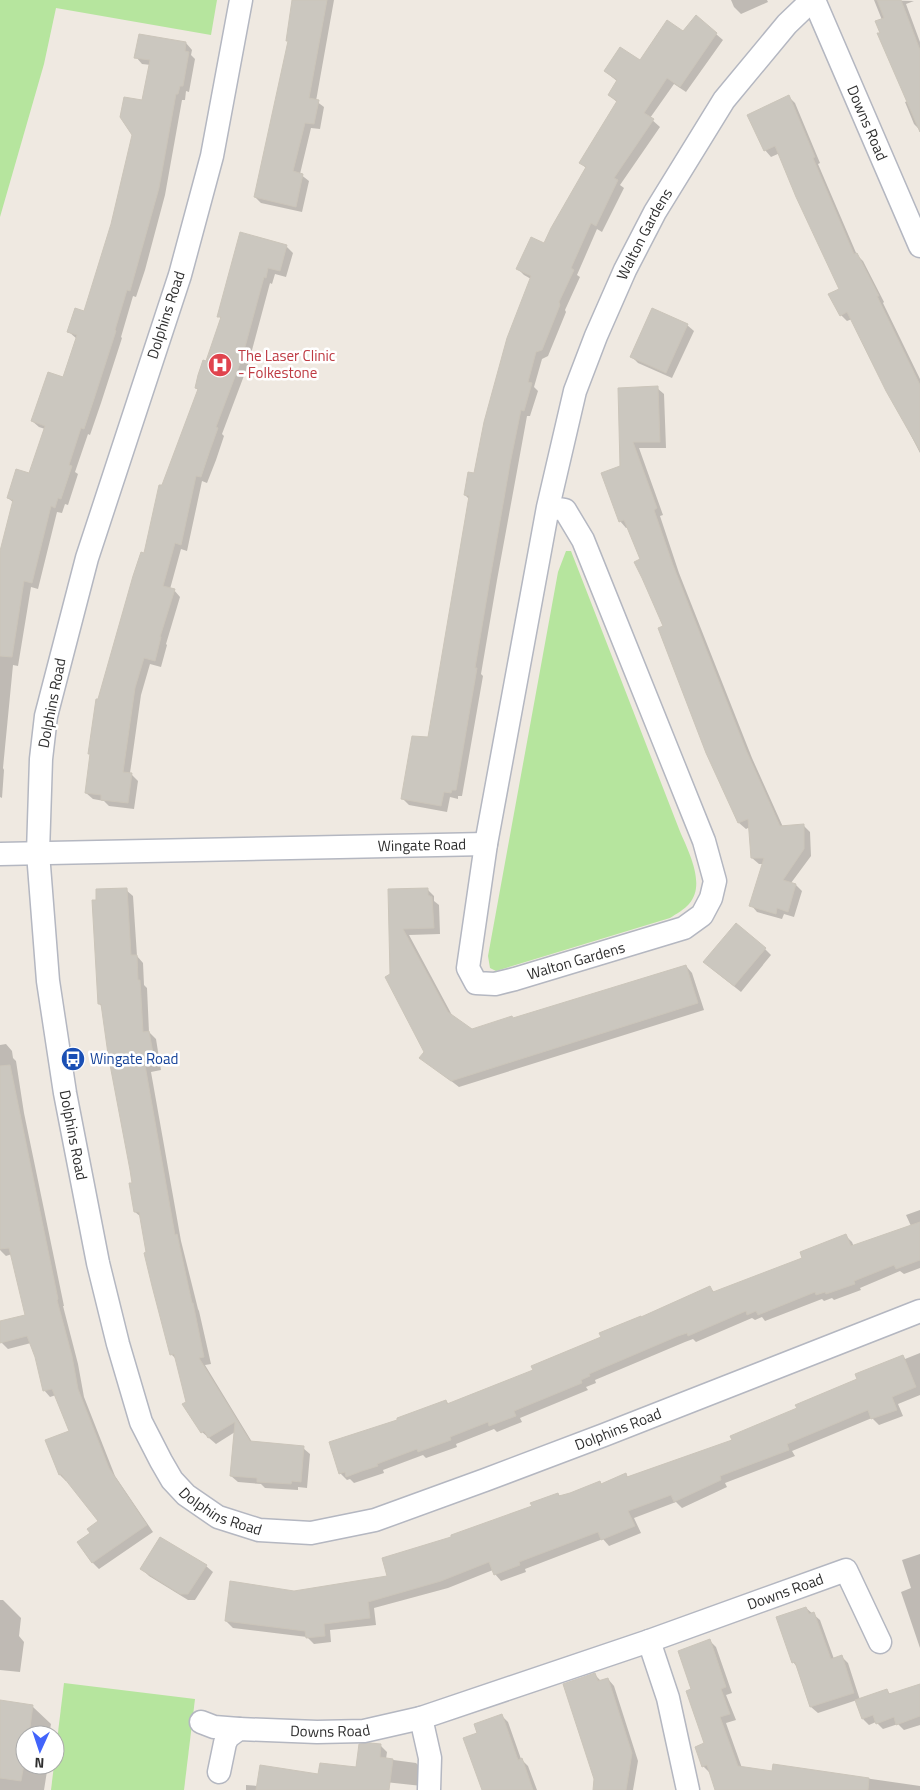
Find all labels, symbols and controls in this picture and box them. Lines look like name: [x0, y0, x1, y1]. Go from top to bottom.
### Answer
street label: Downs Road: [841, 82, 894, 164]
street label: Walton Gardens: [610, 184, 678, 283]
street label: Dolphins Road: [141, 268, 191, 362]
place label: The Laser Clinic - Folkestone: [238, 344, 335, 384]
hospital icon: The Laser Clinic - Folkestone: [207, 352, 233, 378]
street label: Dolphins Road: [32, 656, 71, 750]
street label: Wingate Road: [377, 832, 466, 857]
street label: Walton Gardens: [524, 936, 628, 985]
bus stop icon: Wingate Road: [60, 1046, 86, 1072]
place label: Wingate Road: [90, 1047, 178, 1070]
street label: Dolphins Road: [54, 1088, 94, 1182]
street label: Dolphins Road: [571, 1402, 665, 1456]
street label: Dolphins Road: [173, 1482, 265, 1541]
street label: Downs Road: [744, 1567, 827, 1616]
street label: Downs Road: [290, 1718, 372, 1743]
north arrow: [15, 1725, 65, 1775]
text: N: [34, 1753, 45, 1774]

